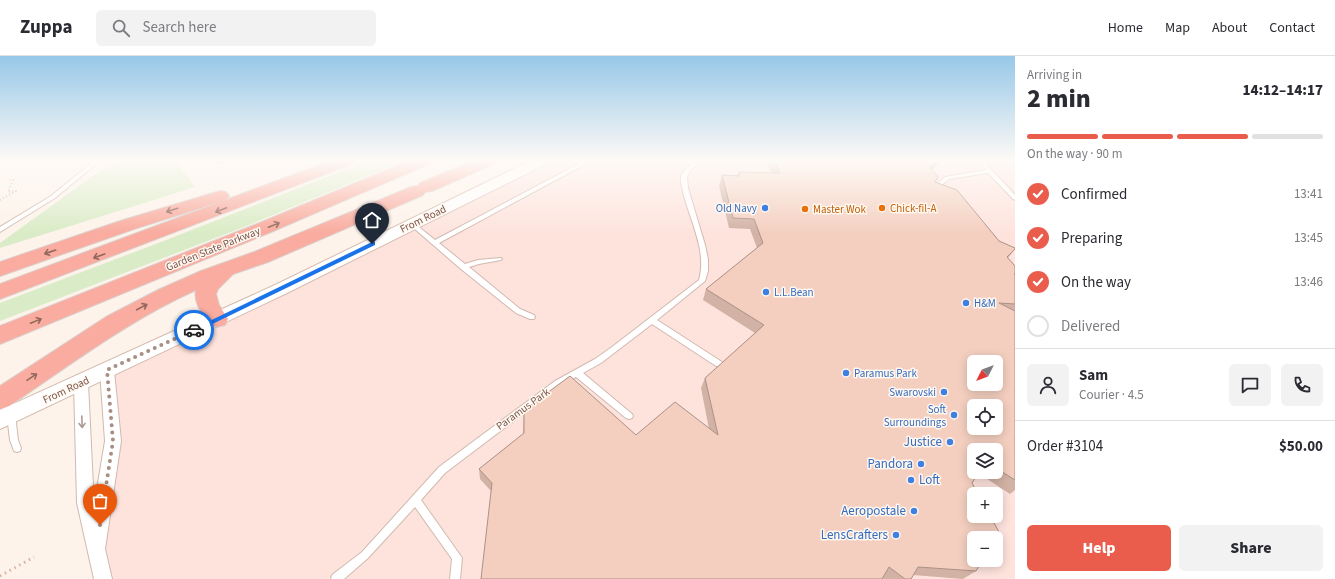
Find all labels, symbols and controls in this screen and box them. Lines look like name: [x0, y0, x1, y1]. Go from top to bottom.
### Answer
search box: [96, 10, 376, 46]
text: Zuppa: [20, 14, 72, 41]
icon: search: [110, 17, 132, 39]
text: Search here: [142, 17, 216, 38]
text: Home: [1108, 18, 1143, 38]
text: Map: [1165, 18, 1190, 38]
text: About: [1212, 18, 1247, 38]
text: Contact: [1269, 18, 1315, 38]
text: Arriving in: [1027, 66, 1082, 84]
text: 2 min: [1027, 80, 1091, 117]
text: 14:12–14:17: [1242, 80, 1323, 101]
text: On the way · 90 m: [1027, 145, 1122, 163]
icon: check: [1027, 183, 1049, 205]
text: Confirmed: [1061, 184, 1127, 205]
text: 13:41: [1294, 185, 1323, 203]
street label: From Road: [397, 201, 449, 237]
place label: Old Navy: [716, 201, 757, 216]
place label: Chick-fil-A: [890, 201, 937, 216]
place label: Master Wok: [813, 202, 867, 217]
pin: [355, 203, 389, 244]
marker: Old Navy: [760, 203, 770, 213]
marker: Chick-fil-A: [877, 203, 887, 213]
marker: Master Wok: [800, 204, 810, 214]
one-way arrow: [215, 206, 227, 214]
one-way arrow: [167, 207, 179, 215]
icon: home: [361, 209, 383, 231]
one-way arrow: [267, 220, 279, 228]
street label: Garden State Parkway: [164, 223, 262, 275]
icon: check: [1027, 227, 1049, 249]
text: Preparing: [1061, 228, 1122, 249]
text: 13:45: [1294, 229, 1323, 247]
one-way arrow: [44, 248, 56, 256]
one-way arrow: [93, 252, 105, 260]
icon: check: [1027, 271, 1049, 293]
text: On the way: [1061, 272, 1131, 293]
text: 13:46: [1294, 273, 1323, 291]
place label: L.L.Bean: [774, 285, 814, 300]
marker: L.L.Bean: [761, 287, 771, 297]
place label: H&M: [974, 296, 996, 311]
marker: H&M: [961, 298, 971, 308]
one-way arrow: [136, 302, 148, 310]
courier: [174, 310, 214, 350]
one-way arrow: [30, 316, 42, 324]
text: Delivered: [1061, 316, 1120, 337]
icon: car: [183, 319, 205, 341]
north arrow: [967, 355, 1003, 391]
map controls: [967, 355, 1003, 567]
button: person: [1027, 364, 1069, 406]
button: chat: [1229, 364, 1271, 406]
button: phone: [1281, 364, 1323, 406]
text: Sam: [1079, 365, 1108, 386]
place label: Paramus Park: [854, 366, 917, 381]
marker: Paramus Park: [841, 368, 851, 378]
one-way arrow: [27, 373, 38, 381]
street label: From Road: [40, 373, 92, 407]
street label: Paramus Park: [493, 384, 553, 434]
place label: Swarovski: [889, 385, 936, 400]
text: Courier · 4.5: [1079, 386, 1144, 404]
marker: Swarovski: [939, 387, 949, 397]
button: locate: [967, 399, 1003, 435]
place label: Soft Surroundings: [884, 402, 946, 430]
marker: Soft Surroundings: [949, 410, 959, 420]
one-way arrow: [78, 415, 86, 428]
place label: Justice: [904, 433, 942, 451]
text: Order #3104: [1027, 436, 1103, 457]
text: $50.00: [1279, 436, 1323, 457]
marker: Justice: [945, 437, 955, 447]
button: layers: [967, 443, 1003, 479]
place label: Pandora: [868, 455, 913, 473]
marker: Pandora: [916, 459, 926, 469]
place label: Loft: [919, 471, 940, 489]
marker: Loft: [906, 475, 916, 485]
pin: [83, 484, 117, 525]
button: +: [967, 487, 1003, 523]
icon: bag: [89, 490, 111, 512]
place label: Aeropostale: [841, 502, 906, 520]
marker: Aeropostale: [909, 506, 919, 516]
button: Help: [1027, 525, 1171, 571]
button: Share: [1179, 525, 1323, 571]
place label: LensCrafters: [821, 526, 889, 544]
marker: LensCrafters: [891, 530, 901, 540]
button: −: [967, 531, 1003, 567]

